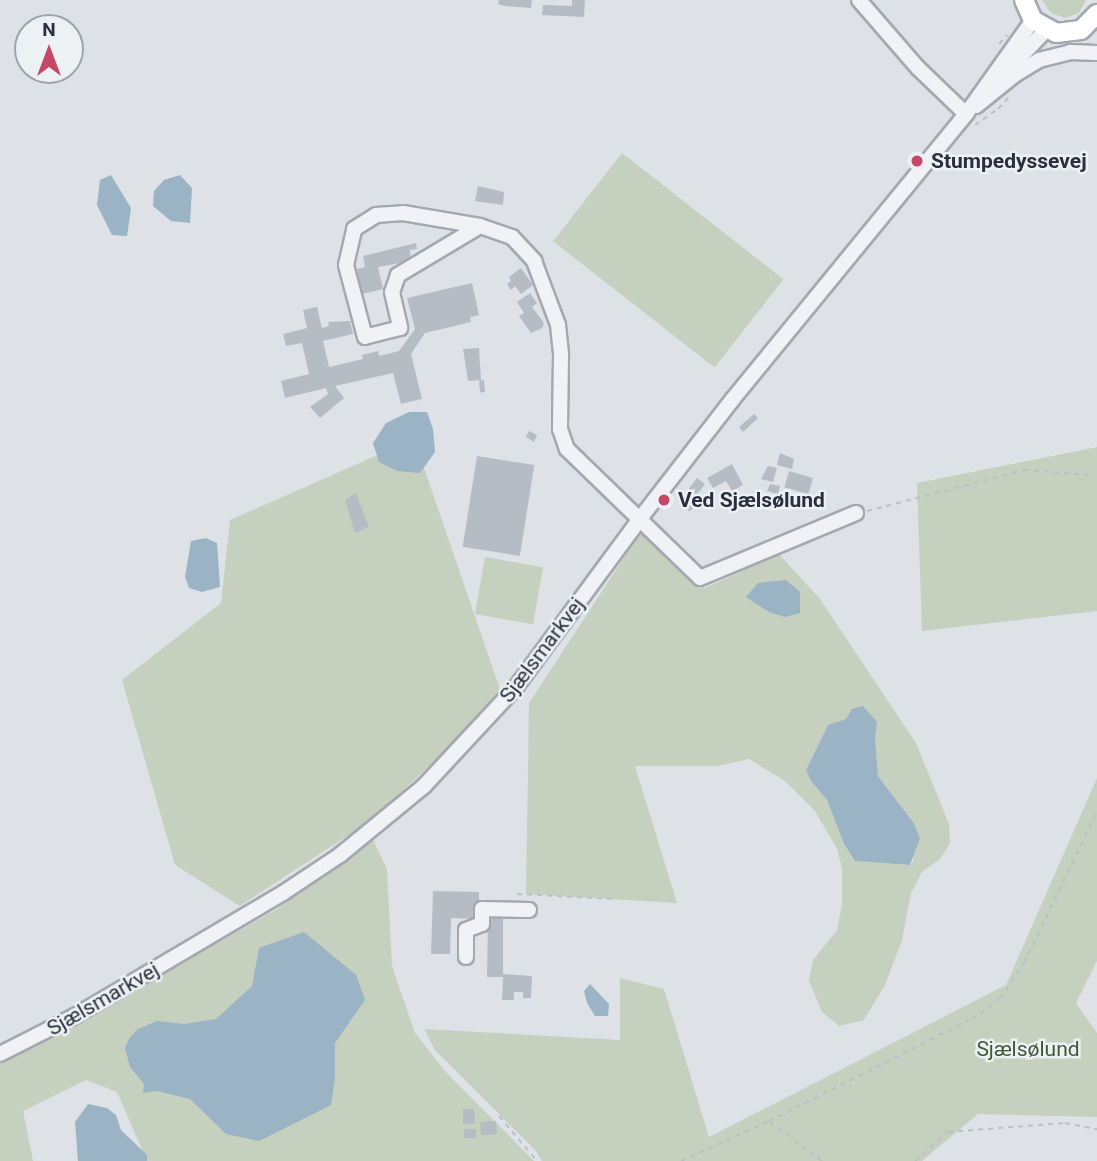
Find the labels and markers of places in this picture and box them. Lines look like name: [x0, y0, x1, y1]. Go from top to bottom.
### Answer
place label: Stumpedyssevej: [931, 148, 1087, 174]
marker: Stumpedyssevej: [909, 153, 925, 169]
place label: Ved Sjælsølund: [678, 487, 825, 513]
marker: Ved Sjælsølund: [656, 492, 672, 508]

